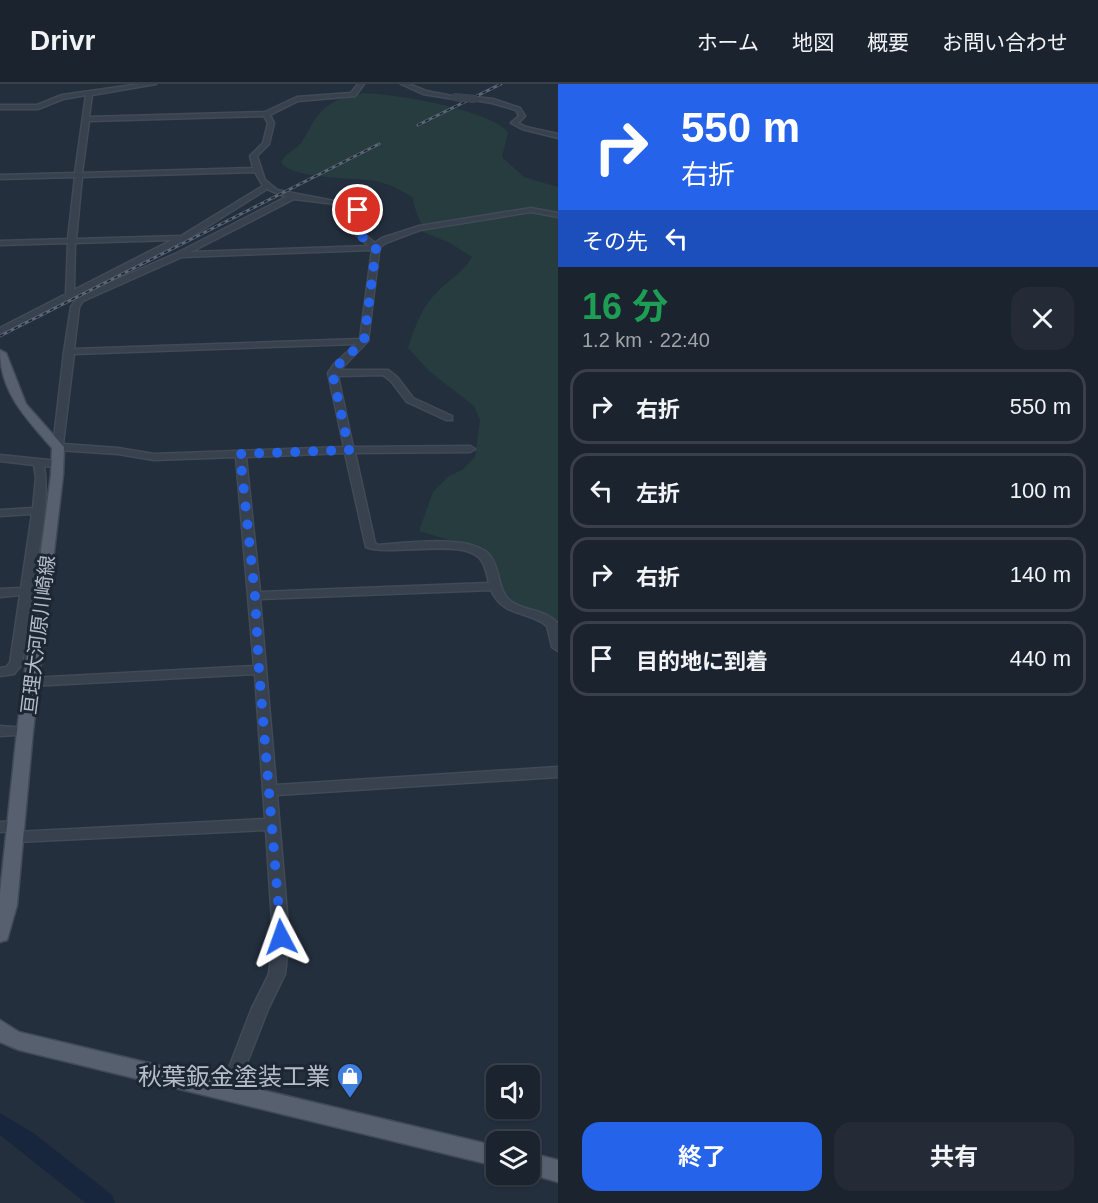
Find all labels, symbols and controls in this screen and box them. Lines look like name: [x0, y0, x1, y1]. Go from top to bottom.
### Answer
text: Drivr: [30, 25, 95, 56]
text: ホーム: [697, 31, 759, 54]
text: 地図: [792, 31, 834, 54]
text: 概要: [867, 31, 909, 54]
text: お問い合わせ: [942, 31, 1068, 54]
text: 550 m: [681, 104, 800, 151]
icon: right: [582, 108, 660, 186]
text: 右折: [681, 160, 735, 190]
pin: [332, 184, 383, 235]
icon: arrive: [341, 193, 374, 226]
icon: left: [660, 222, 693, 255]
text: その先: [582, 229, 648, 254]
text: 16 分: [582, 286, 668, 327]
button: close: [1011, 287, 1074, 350]
text: 1.2 km · 22:40: [582, 329, 710, 351]
icon: right: [585, 390, 618, 423]
text: 550 m: [1010, 394, 1071, 419]
text: 右折: [636, 397, 680, 422]
icon: left: [585, 474, 618, 507]
text: 100 m: [1010, 478, 1071, 503]
text: 左折: [636, 481, 680, 506]
street label: 亘理大河原川崎線: [17, 554, 59, 716]
icon: right: [585, 558, 618, 591]
text: 140 m: [1010, 562, 1071, 587]
text: 右折: [636, 565, 680, 590]
icon: arrive: [585, 642, 618, 675]
text: 440 m: [1010, 646, 1071, 671]
text: 目的地に到着: [636, 649, 768, 674]
position arrow: [249, 905, 313, 969]
shop icon: 秋葉鈑金塗装工業: [335, 1061, 365, 1099]
place label: 秋葉鈑金塗装工業: [138, 1063, 330, 1090]
map controls: [486, 1065, 540, 1185]
button: sound: [486, 1065, 540, 1119]
button: 終了: [582, 1122, 822, 1191]
button: 共有: [834, 1122, 1074, 1191]
button: layers: [486, 1131, 540, 1185]

